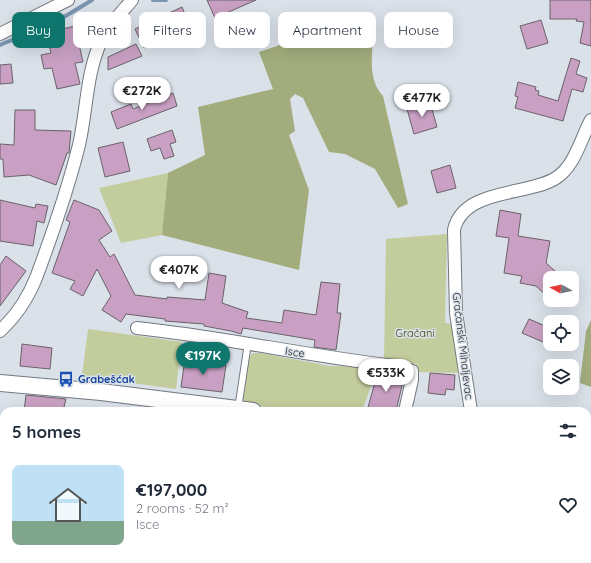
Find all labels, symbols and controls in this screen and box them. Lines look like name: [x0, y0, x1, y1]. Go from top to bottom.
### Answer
chip: Buy: [12, 12, 65, 48]
chip: Rent: [73, 12, 131, 48]
chip: Filters: [139, 12, 206, 48]
chip: New: [214, 12, 270, 48]
chip: Apartment: [278, 12, 376, 48]
chip: House: [384, 12, 453, 48]
pin: €272K: [114, 77, 170, 111]
text: €272K: [123, 82, 161, 98]
pin: €477K: [394, 84, 450, 118]
text: €477K: [403, 89, 441, 105]
pin: €407K: [151, 256, 207, 290]
text: €407K: [160, 261, 198, 277]
north arrow: [543, 271, 579, 307]
map controls: [543, 271, 579, 395]
street label: Gračanski Mihaljevac: [449, 292, 477, 401]
button: locate: [543, 315, 579, 351]
park label: Gračani: [395, 326, 435, 340]
pin: €197K: [175, 342, 231, 376]
street label: Isce: [284, 344, 306, 360]
text: €197K: [185, 347, 221, 363]
pin: €533K: [358, 359, 414, 393]
button: layers: [543, 359, 579, 395]
text: €533K: [367, 364, 405, 380]
bus stop icon: Grabešćak: [57, 370, 75, 388]
place label: Grabešćak: [78, 372, 135, 386]
icon: filters: [557, 420, 579, 442]
text: 5 homes: [12, 421, 81, 442]
text: €197,000: [136, 479, 207, 500]
icon: home: [44, 481, 92, 529]
icon: heart: [557, 494, 579, 516]
text: 2 rooms · 52 m²: [136, 500, 229, 516]
text: Isce: [136, 516, 159, 532]

